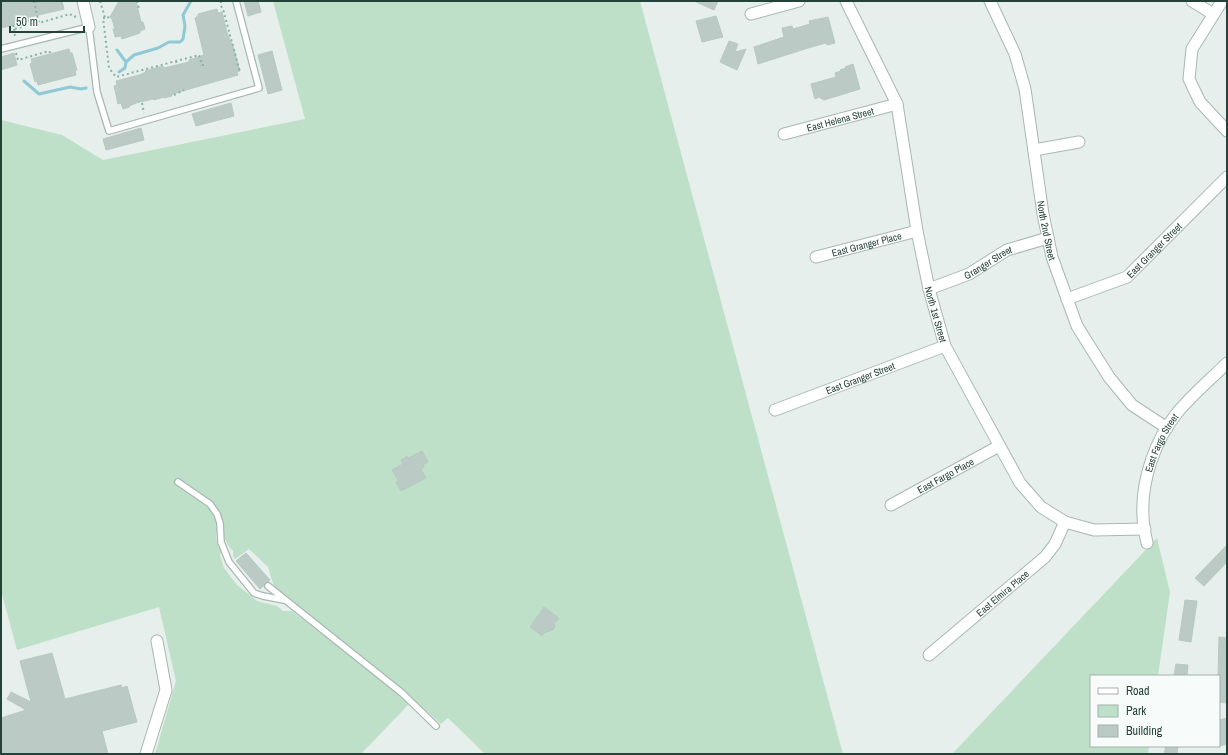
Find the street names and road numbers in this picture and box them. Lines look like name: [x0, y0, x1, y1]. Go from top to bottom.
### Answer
street label: East Helena Street: [805, 104, 876, 134]
street label: North 2nd Street: [1035, 200, 1059, 263]
street label: East Granger Street: [1124, 219, 1185, 280]
street label: East Granger Place: [830, 229, 903, 259]
street label: Granger Street: [962, 242, 1014, 282]
street label: North 1st Street: [922, 285, 950, 344]
street label: East Granger Street: [824, 359, 897, 397]
street label: East Fargo Street: [1142, 410, 1181, 474]
street label: East Fargo Place: [915, 454, 976, 496]
street label: East Elmira Place: [973, 567, 1032, 619]

